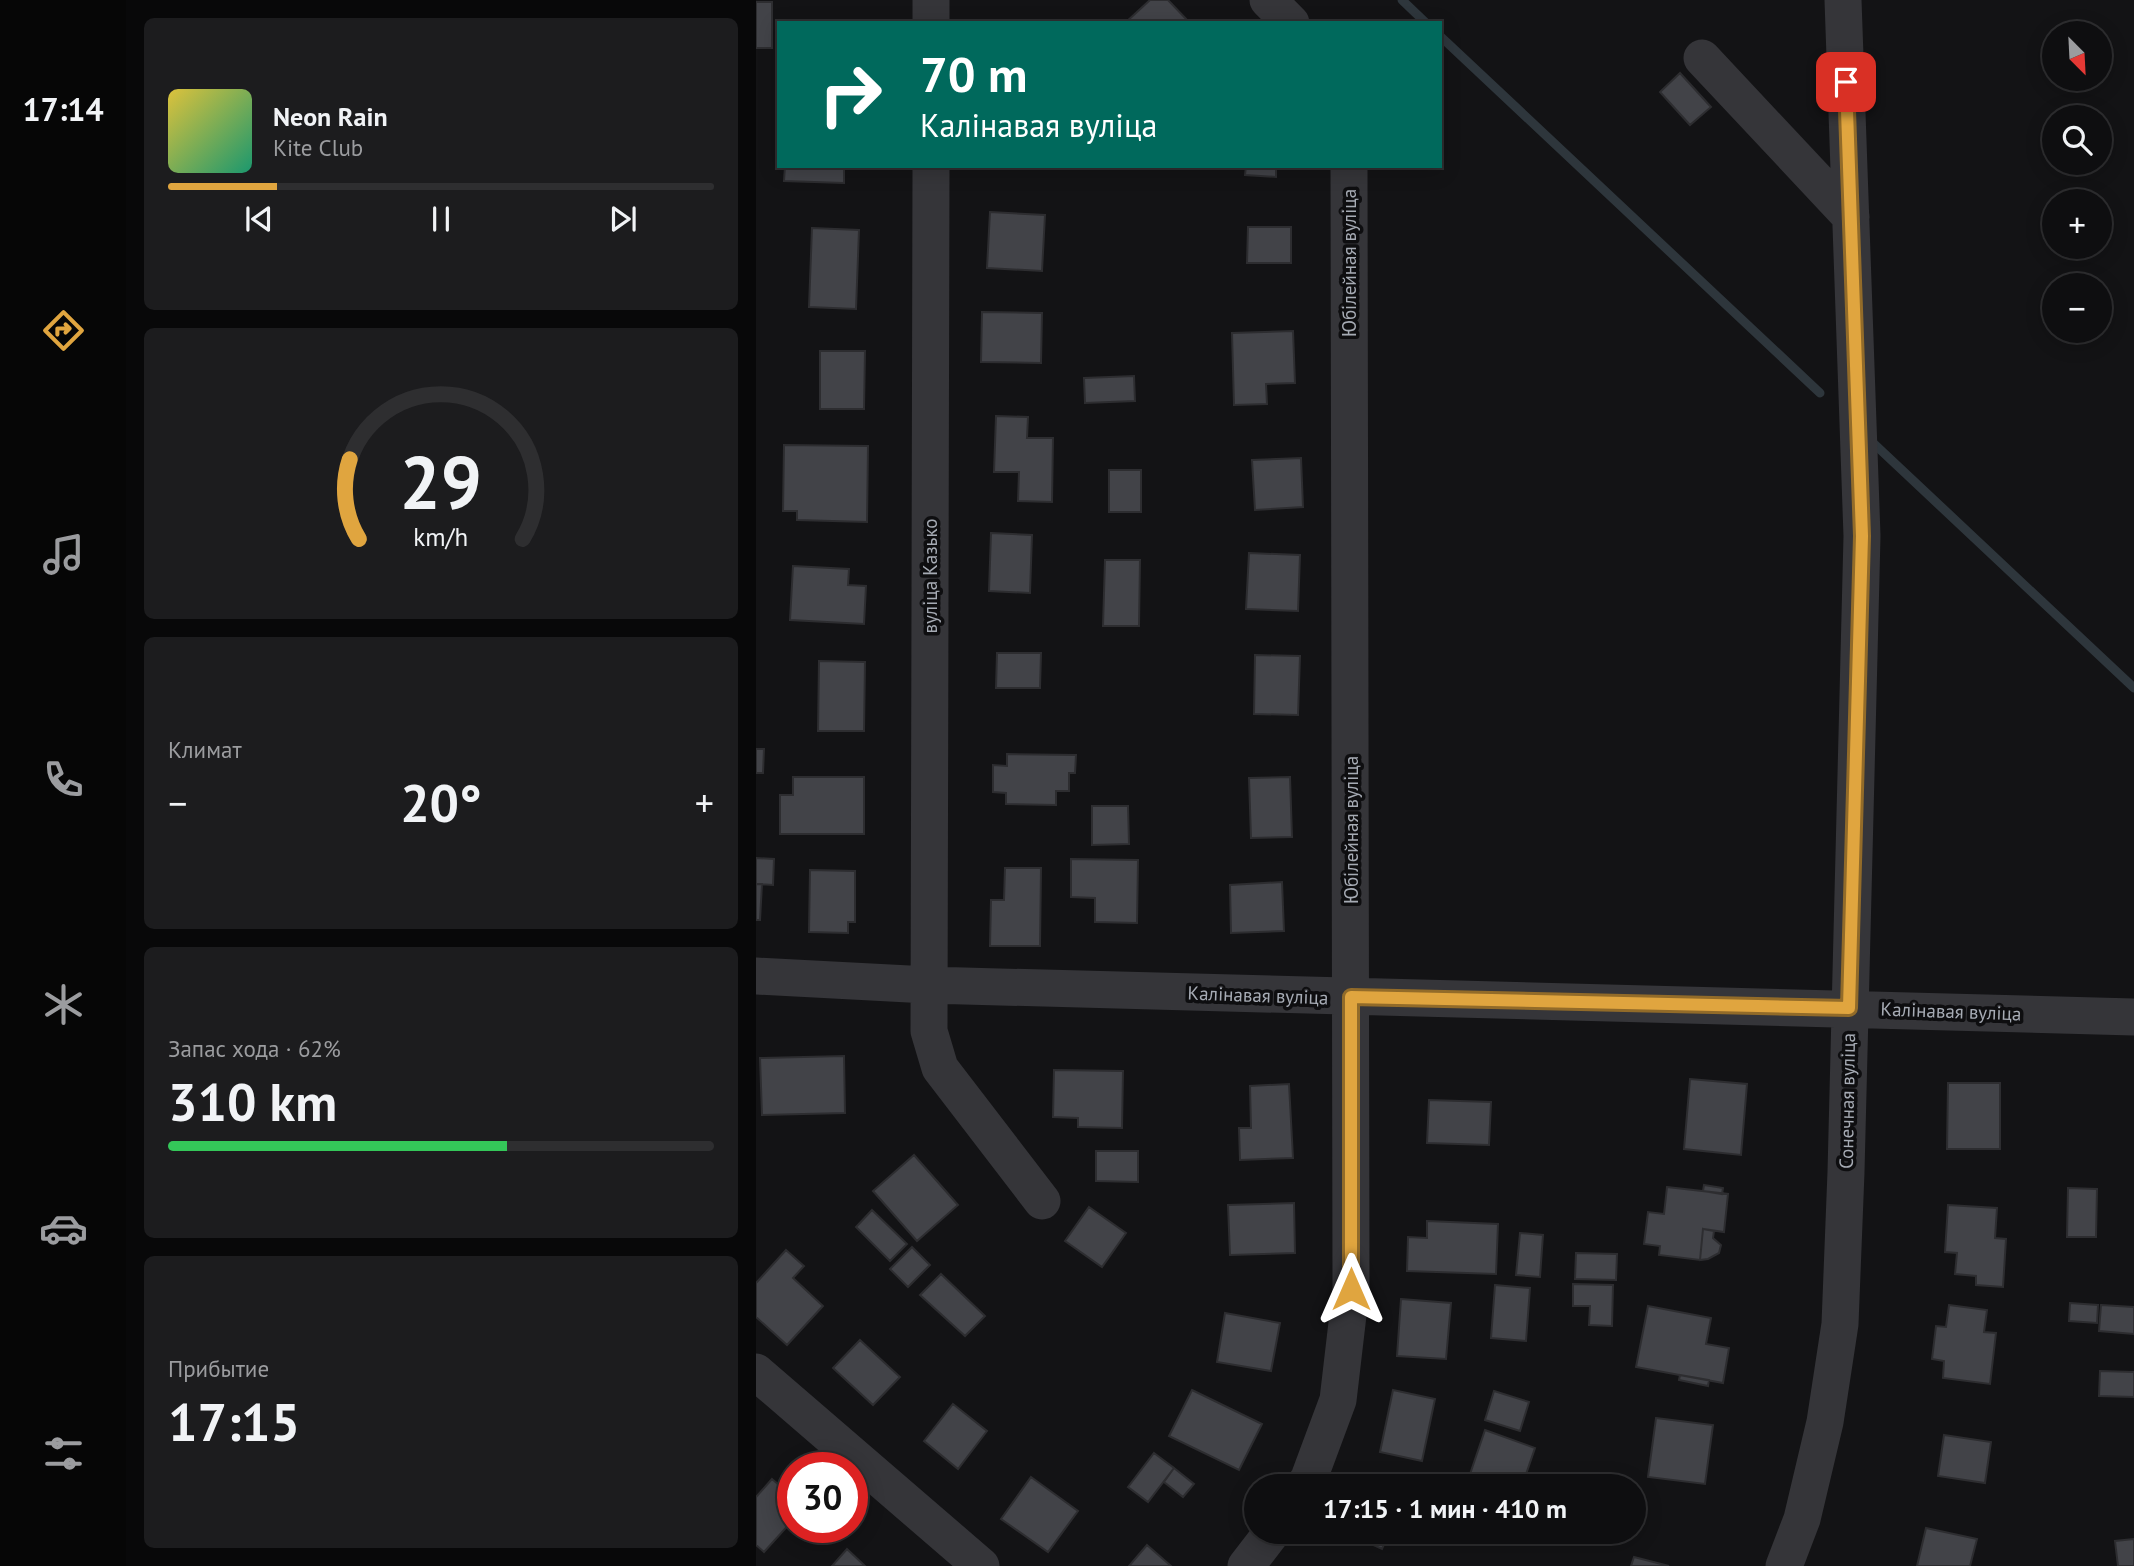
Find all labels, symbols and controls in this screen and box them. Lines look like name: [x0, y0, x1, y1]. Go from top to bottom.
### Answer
north arrow: [2042, 21, 2112, 91]
map controls: [2042, 21, 2112, 343]
text: 70 m: [920, 42, 1027, 106]
icon: right: [805, 49, 896, 140]
pin: [1816, 52, 1876, 112]
icon: arrive: [1827, 63, 1865, 101]
text: 17:14: [22, 88, 104, 130]
text: Neon Rain: [273, 100, 388, 133]
text: Калінавая вуліца: [920, 104, 1157, 146]
button: search: [2042, 105, 2112, 175]
text: Kite Club: [273, 133, 363, 162]
street label: Юбілейная вуліца: [1337, 189, 1361, 337]
button: +: [2042, 189, 2112, 259]
icon: previous: [240, 200, 278, 238]
icon: pause: [422, 200, 460, 238]
icon: next: [604, 200, 642, 238]
button: −: [2042, 273, 2112, 343]
icon: directions: [39, 306, 88, 355]
text: 29: [400, 436, 482, 530]
street label: вуліца Казько: [918, 519, 942, 633]
text: km/h: [414, 521, 468, 553]
icon: music: [39, 530, 88, 579]
text: Климат: [168, 735, 242, 764]
icon: phone: [39, 755, 88, 804]
street label: Юбілейная вуліца: [1339, 756, 1363, 904]
text: 20°: [400, 769, 482, 836]
text: −: [168, 778, 187, 827]
text: +: [695, 778, 714, 827]
icon: climate: [39, 980, 88, 1029]
street label: Калінавая вуліца: [1187, 981, 1329, 1009]
street label: Калінавая вуліца: [1880, 997, 2022, 1025]
street label: Сонечная вуліца: [1834, 1033, 1860, 1169]
text: Запас хода · 62%: [168, 1034, 341, 1063]
text: 310 km: [168, 1068, 337, 1135]
icon: car: [39, 1204, 88, 1253]
position arrow: [1314, 1252, 1388, 1326]
text: Прибытие: [168, 1354, 269, 1383]
text: 17:15: [168, 1388, 300, 1455]
icon: filters: [39, 1429, 88, 1478]
speed limit sign: 30: [777, 1452, 868, 1543]
text: 17:15 · 1 мин · 410 m: [1323, 1492, 1567, 1525]

